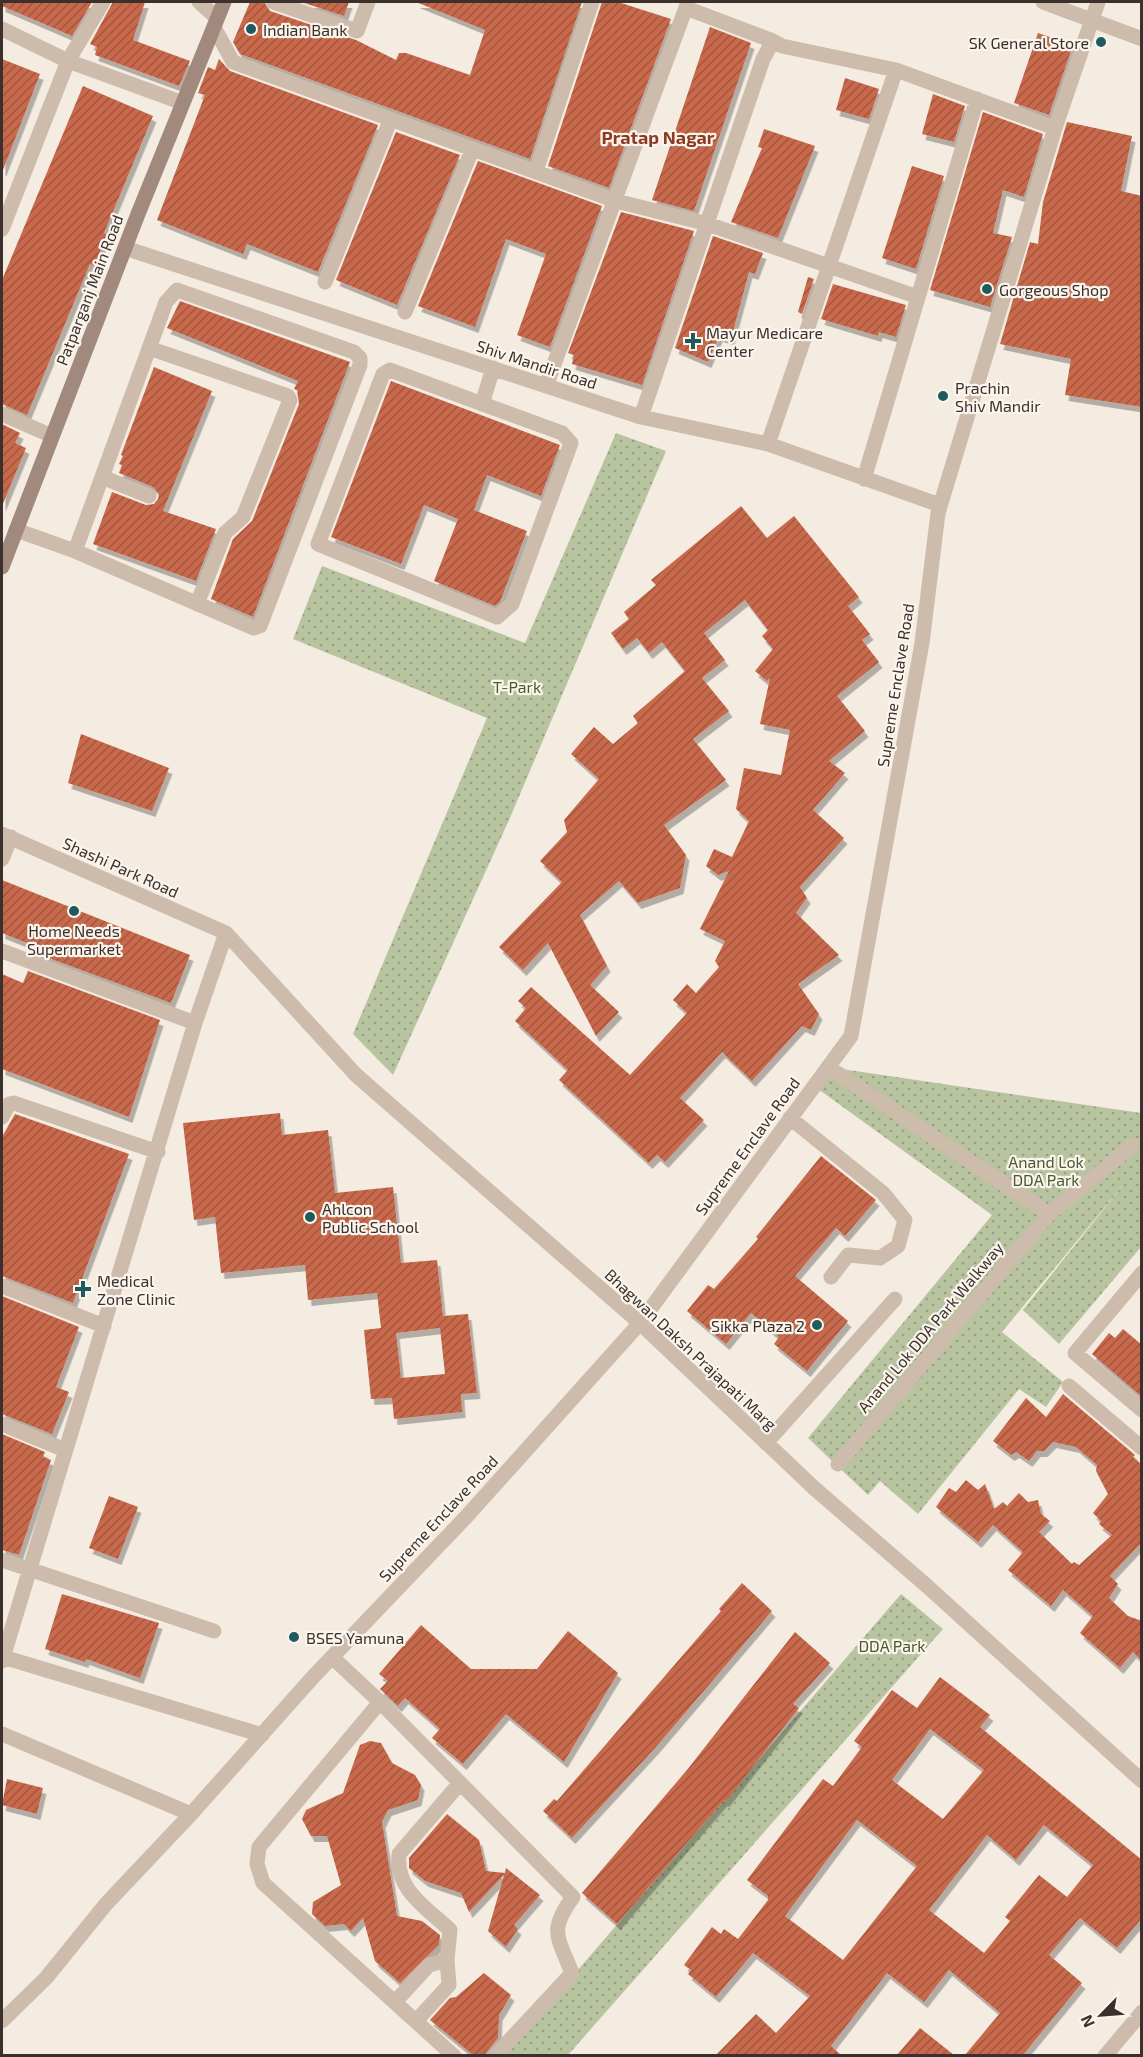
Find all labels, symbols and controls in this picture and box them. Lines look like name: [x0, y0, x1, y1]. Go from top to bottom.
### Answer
place label: Indian Bank: [263, 20, 347, 39]
marker: Indian Bank: [244, 22, 258, 36]
place label: SK General Store: [969, 33, 1089, 52]
marker: SK General Store: [1094, 35, 1108, 49]
district label: Pratap Nagar: [602, 126, 715, 148]
street label: Patparganj Main Road: [52, 212, 127, 368]
place label: Gorgeous Shop: [999, 280, 1109, 299]
marker: Gorgeous Shop: [980, 282, 994, 296]
place label: Mayur Medicare Center: [706, 323, 823, 360]
marker: Mayur Medicare Center: [684, 332, 702, 350]
street label: Shiv Mandir Road: [474, 336, 600, 392]
place label: Prachin Shiv Mandir: [955, 378, 1041, 415]
marker: Prachin Shiv Mandir: [936, 389, 950, 403]
street label: Supreme Enclave Road: [873, 602, 917, 768]
park label: T-Park: [493, 677, 541, 696]
street label: Shashi Park Road: [60, 833, 182, 901]
marker: Home Needs Supermarket: [67, 904, 81, 918]
place label: Home Needs Supermarket: [27, 921, 121, 958]
street label: Supreme Enclave Road: [691, 1074, 803, 1218]
park label: Anand Lok DDA Park: [1008, 1152, 1084, 1189]
place label: Ahlcon Public School: [322, 1199, 419, 1236]
marker: Ahlcon Public School: [303, 1210, 317, 1224]
street label: Anand Lok DDA Park Walkway: [853, 1238, 1007, 1416]
street label: Bhagwan Daksh Prajapati Marg: [601, 1264, 781, 1434]
place label: Medical Zone Clinic: [97, 1271, 176, 1308]
marker: Medical Zone Clinic: [74, 1280, 92, 1298]
place label: Sikka Plaza 2: [711, 1316, 805, 1335]
marker: Sikka Plaza 2: [810, 1318, 824, 1332]
street label: Supreme Enclave Road: [375, 1451, 501, 1585]
place label: BSES Yamuna: [306, 1628, 404, 1647]
marker: BSES Yamuna: [287, 1630, 301, 1644]
park label: DDA Park: [858, 1636, 926, 1655]
north arrow: [1071, 1985, 1131, 2045]
text: N: [1076, 2012, 1098, 2031]

